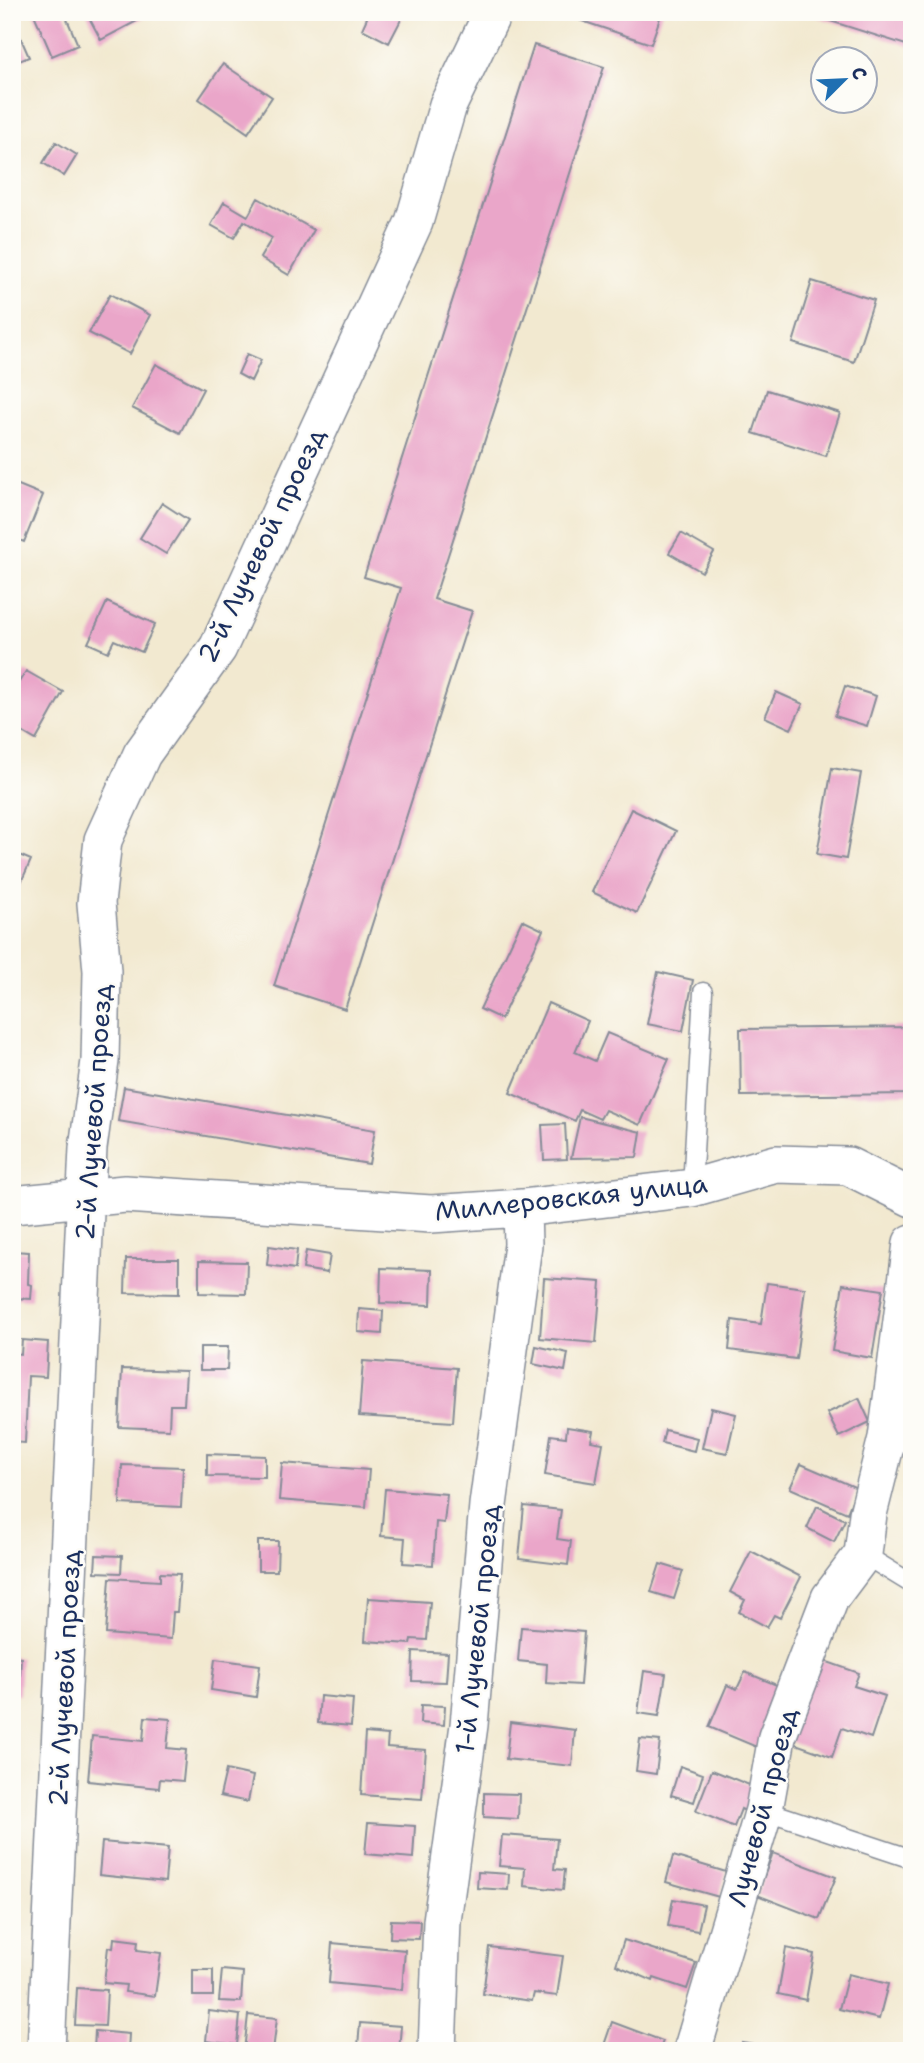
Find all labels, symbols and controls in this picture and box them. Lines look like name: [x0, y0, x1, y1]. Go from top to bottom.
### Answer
north arrow: [808, 46, 878, 116]
text: С: [845, 63, 873, 84]
street label: 2-й Лучевой проезд: [189, 421, 333, 668]
street label: 2-й Лучевой проезд: [67, 982, 119, 1242]
street label: Миллеровская улица: [433, 1165, 709, 1229]
street label: 1-й Лучевой проезд: [446, 1502, 508, 1756]
street label: 2-й Лучевой проезд: [40, 1548, 88, 1807]
street label: Лучевой проезд: [719, 1703, 805, 1910]

